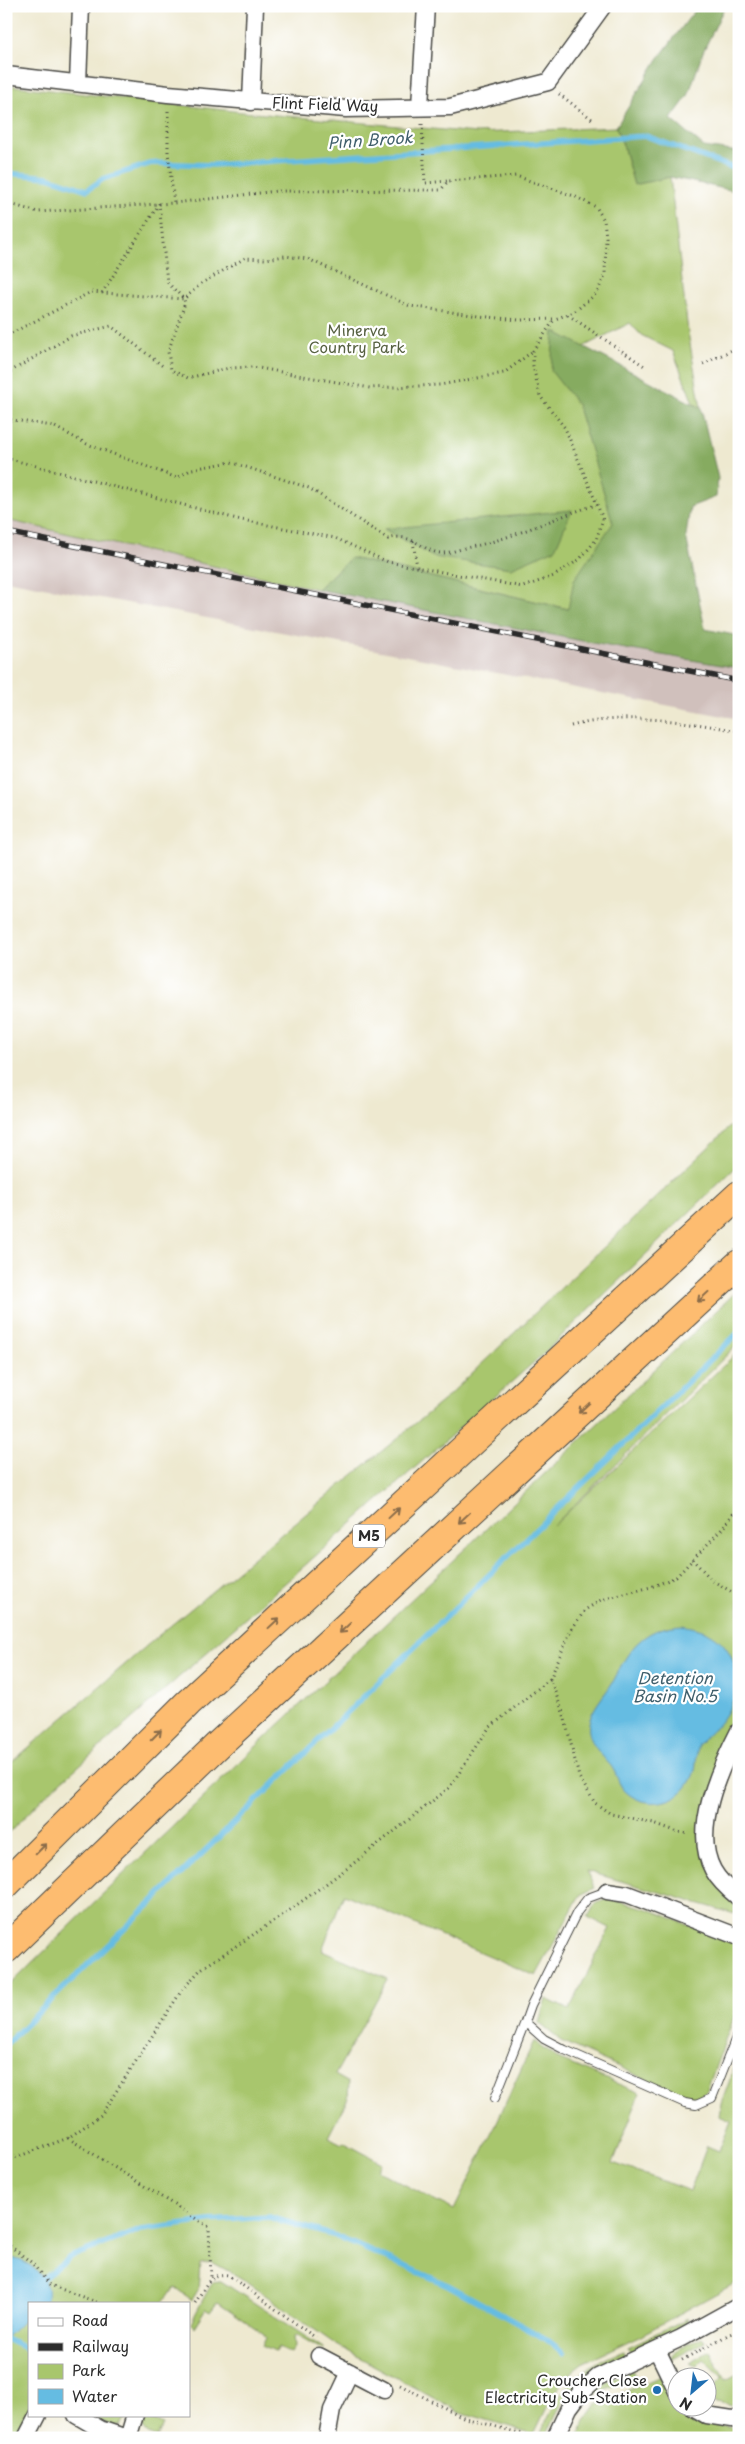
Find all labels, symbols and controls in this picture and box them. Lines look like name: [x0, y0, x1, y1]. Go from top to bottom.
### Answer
street label: Flint Field Way: [271, 90, 379, 117]
water label: Pinn Brook: [327, 124, 414, 154]
park label: Minerva Country Park: [309, 318, 405, 358]
one-way arrow: [697, 1291, 709, 1303]
one-way arrow: [577, 1402, 590, 1414]
one-way arrow: [387, 1507, 400, 1519]
one-way arrow: [458, 1512, 471, 1524]
road number: M5: [353, 1524, 385, 1548]
one-way arrow: [268, 1617, 281, 1629]
one-way arrow: [338, 1622, 351, 1634]
water label: Detention Basin No.5: [633, 1665, 719, 1707]
one-way arrow: [150, 1728, 162, 1741]
one-way arrow: [35, 1843, 47, 1855]
legend: [28, 2302, 190, 2416]
text: Road: [72, 2308, 108, 2331]
text: Railway: [72, 2334, 129, 2357]
text: Park: [72, 2358, 106, 2381]
north arrow: [668, 2366, 718, 2416]
place label: Croucher Close Electricity Sub-Station: [485, 2368, 647, 2408]
text: Water: [72, 2384, 117, 2407]
marker: Croucher Close Electricity Sub-Station: [651, 2384, 663, 2396]
text: N: [676, 2392, 695, 2416]

